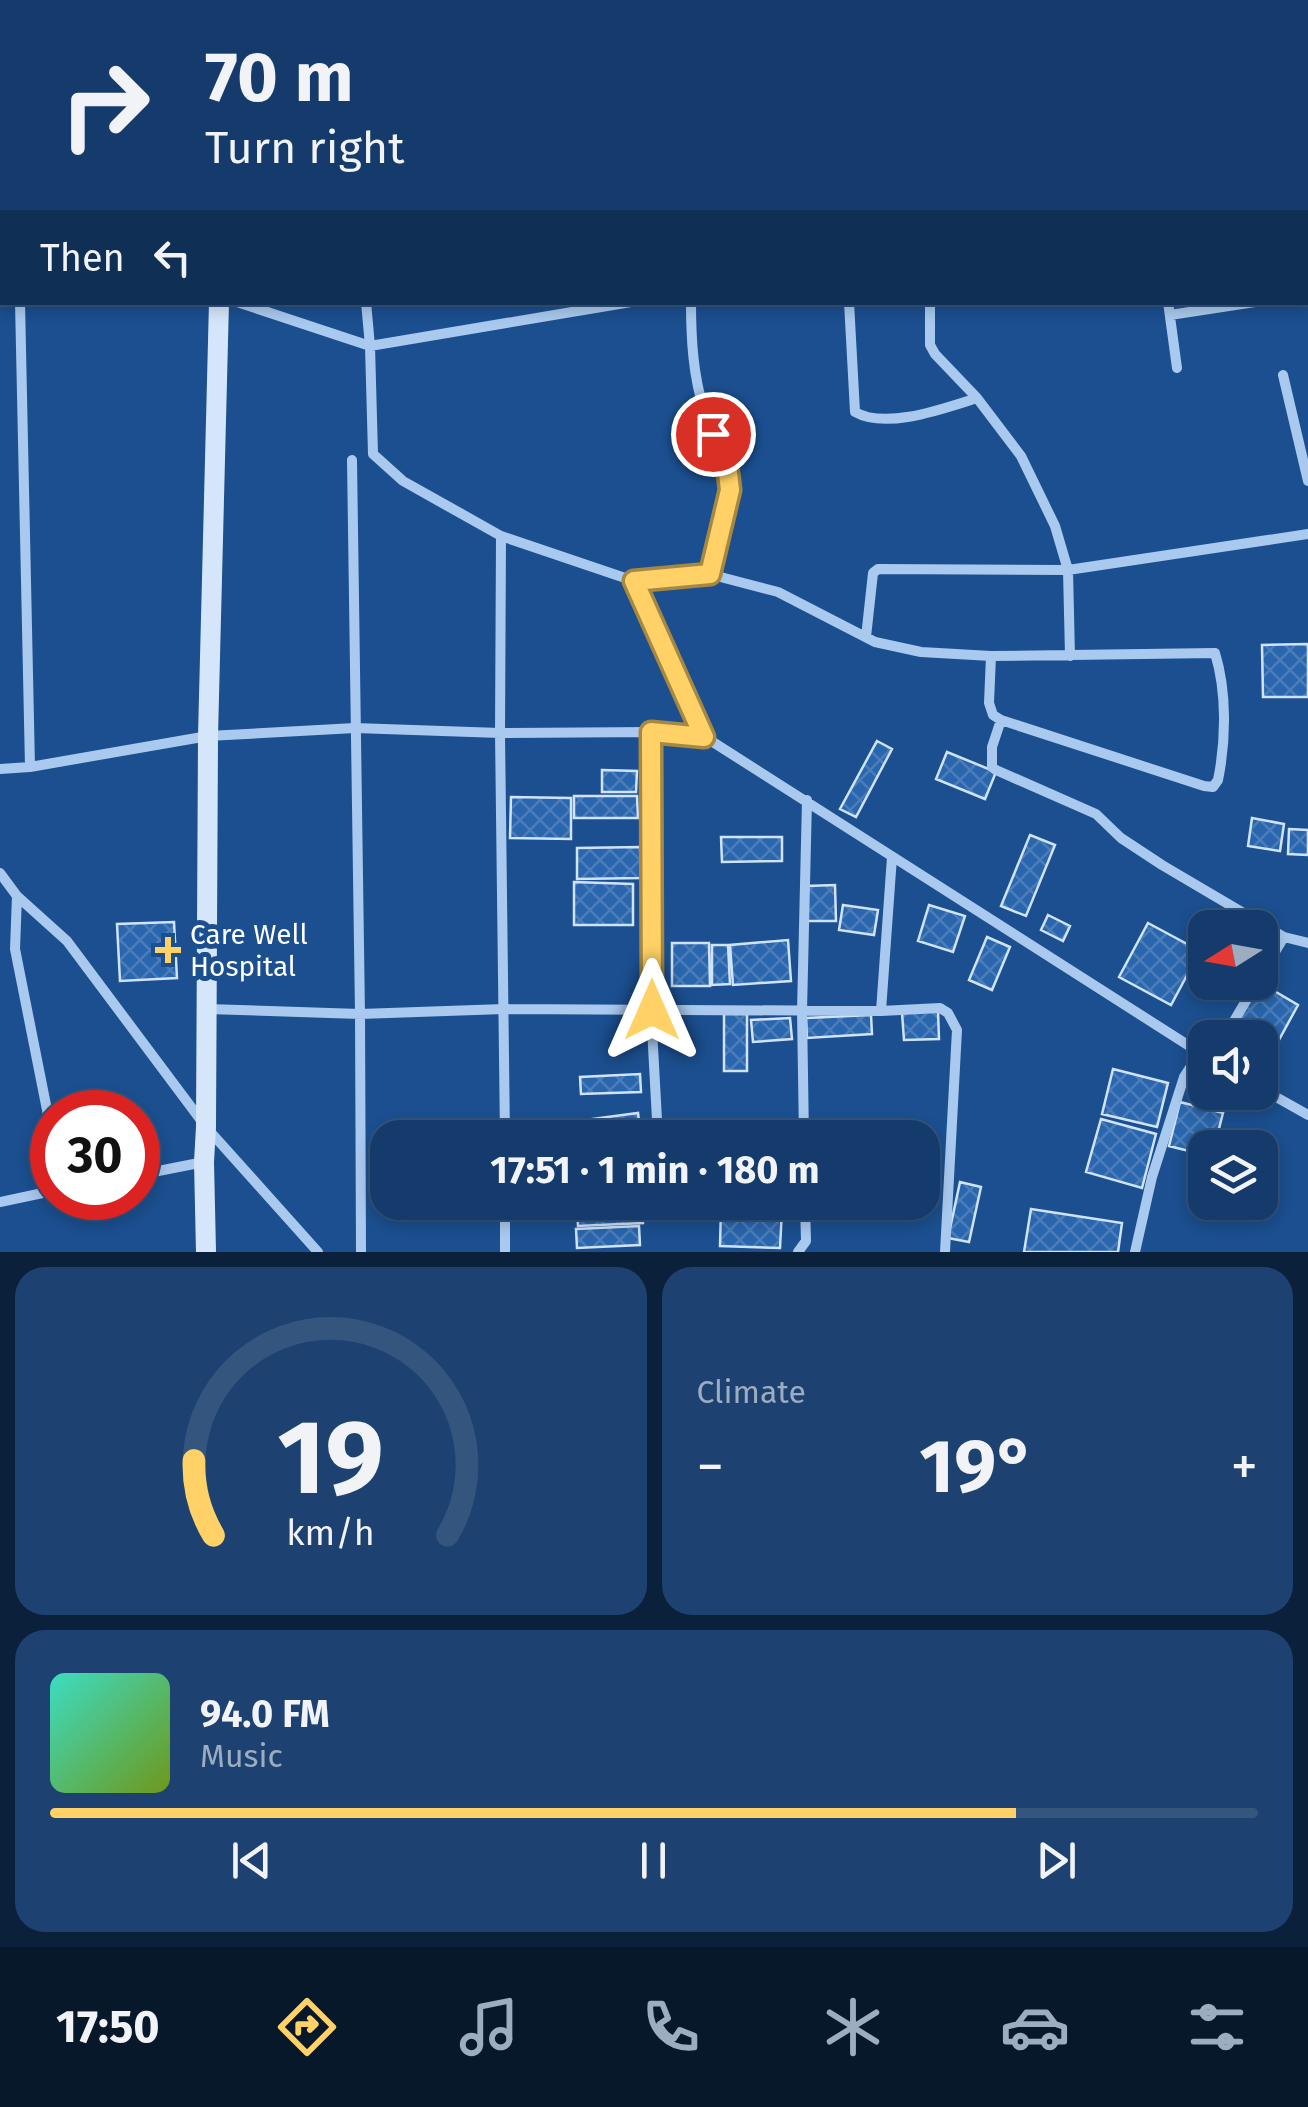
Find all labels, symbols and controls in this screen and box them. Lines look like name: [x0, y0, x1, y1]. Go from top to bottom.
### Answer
text: 70 m: [205, 36, 354, 120]
icon: right: [40, 40, 170, 170]
text: Turn right: [205, 121, 404, 175]
icon: left: [145, 230, 200, 285]
text: Then: [40, 235, 125, 281]
pin: [671, 392, 756, 477]
icon: arrive: [686, 407, 741, 462]
north arrow: [1188, 910, 1278, 1000]
map controls: [1188, 910, 1278, 1220]
place label: Care Well Hospital: [190, 918, 308, 983]
marker: Care Well Hospital: [155, 937, 181, 963]
position arrow: [600, 958, 704, 1062]
button: sound: [1188, 1020, 1278, 1110]
speed limit sign: 30: [30, 1090, 160, 1220]
button: layers: [1188, 1130, 1278, 1220]
text: 17:51 · 1 min · 180 m: [490, 1147, 820, 1193]
text: Climate: [697, 1373, 806, 1411]
text: 19: [278, 1396, 384, 1521]
text: 19°: [919, 1422, 1035, 1512]
text: −: [697, 1434, 724, 1500]
text: +: [1231, 1434, 1258, 1500]
text: km/h: [287, 1512, 375, 1554]
text: 94.0 FM: [200, 1691, 330, 1737]
text: Music: [200, 1737, 283, 1775]
icon: previous: [224, 1833, 279, 1888]
icon: pause: [626, 1833, 681, 1888]
icon: next: [1029, 1833, 1084, 1888]
icon: directions: [272, 1992, 342, 2062]
icon: music: [454, 1992, 524, 2062]
icon: phone: [636, 1992, 706, 2062]
icon: climate: [818, 1992, 888, 2062]
icon: car: [1000, 1992, 1070, 2062]
icon: filters: [1182, 1992, 1252, 2062]
text: 17:50: [56, 2000, 160, 2054]

